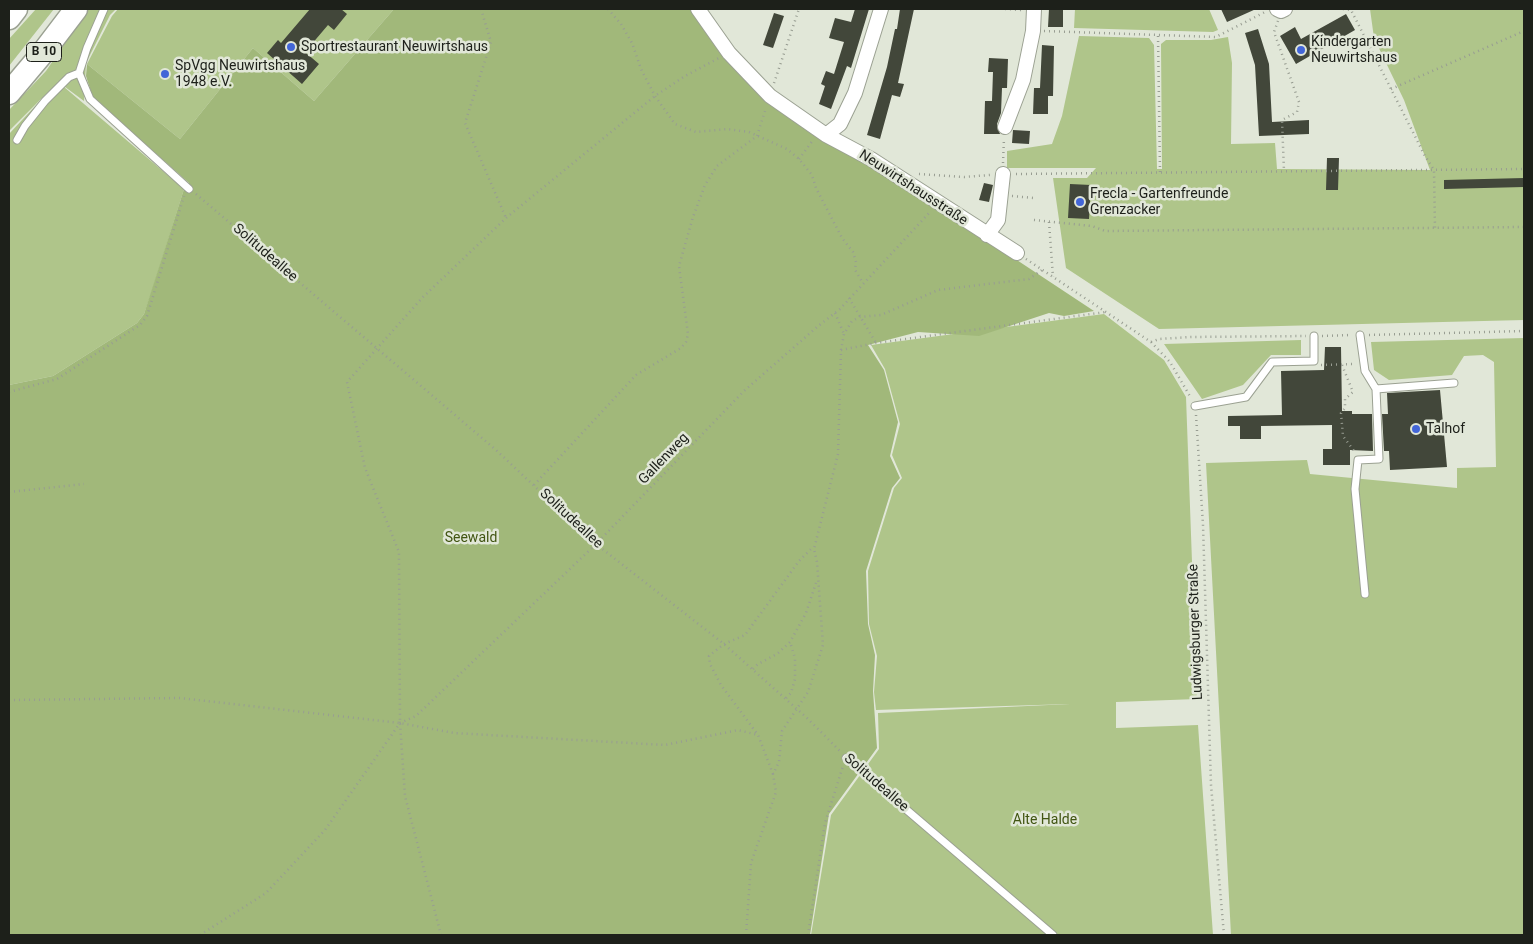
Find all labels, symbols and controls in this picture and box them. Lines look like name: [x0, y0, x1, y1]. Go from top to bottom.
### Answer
place label: Kindergarten Neuwirtshaus: [1311, 34, 1397, 66]
place label: Sportrestaurant Neuwirtshaus: [301, 39, 488, 55]
marker: Sportrestaurant Neuwirtshaus: [285, 41, 297, 53]
road number: B 10: [27, 42, 62, 62]
marker: Kindergarten Neuwirtshaus: [1295, 44, 1307, 56]
place label: SpVgg Neuwirtshaus 1948 e.V.: [175, 58, 305, 90]
marker: SpVgg Neuwirtshaus 1948 e.V.: [159, 68, 171, 80]
street label: Neuwirtshausstraße: [856, 147, 970, 229]
place label: Frecla - Gartenfreunde Grenzacker: [1090, 186, 1228, 218]
marker: Frecla - Gartenfreunde Grenzacker: [1074, 196, 1086, 208]
street label: Solitudeallee: [229, 220, 301, 286]
place label: Talhof: [1426, 421, 1465, 437]
marker: Talhof: [1410, 423, 1422, 435]
street label: Gallenweg: [635, 430, 693, 488]
street label: Solitudeallee: [536, 486, 606, 552]
park label: Seewald: [445, 530, 497, 546]
street label: Ludwigsburger Straße: [1185, 564, 1207, 700]
street label: Solitudeallee: [840, 750, 912, 816]
park label: Alte Halde: [1013, 812, 1077, 828]

